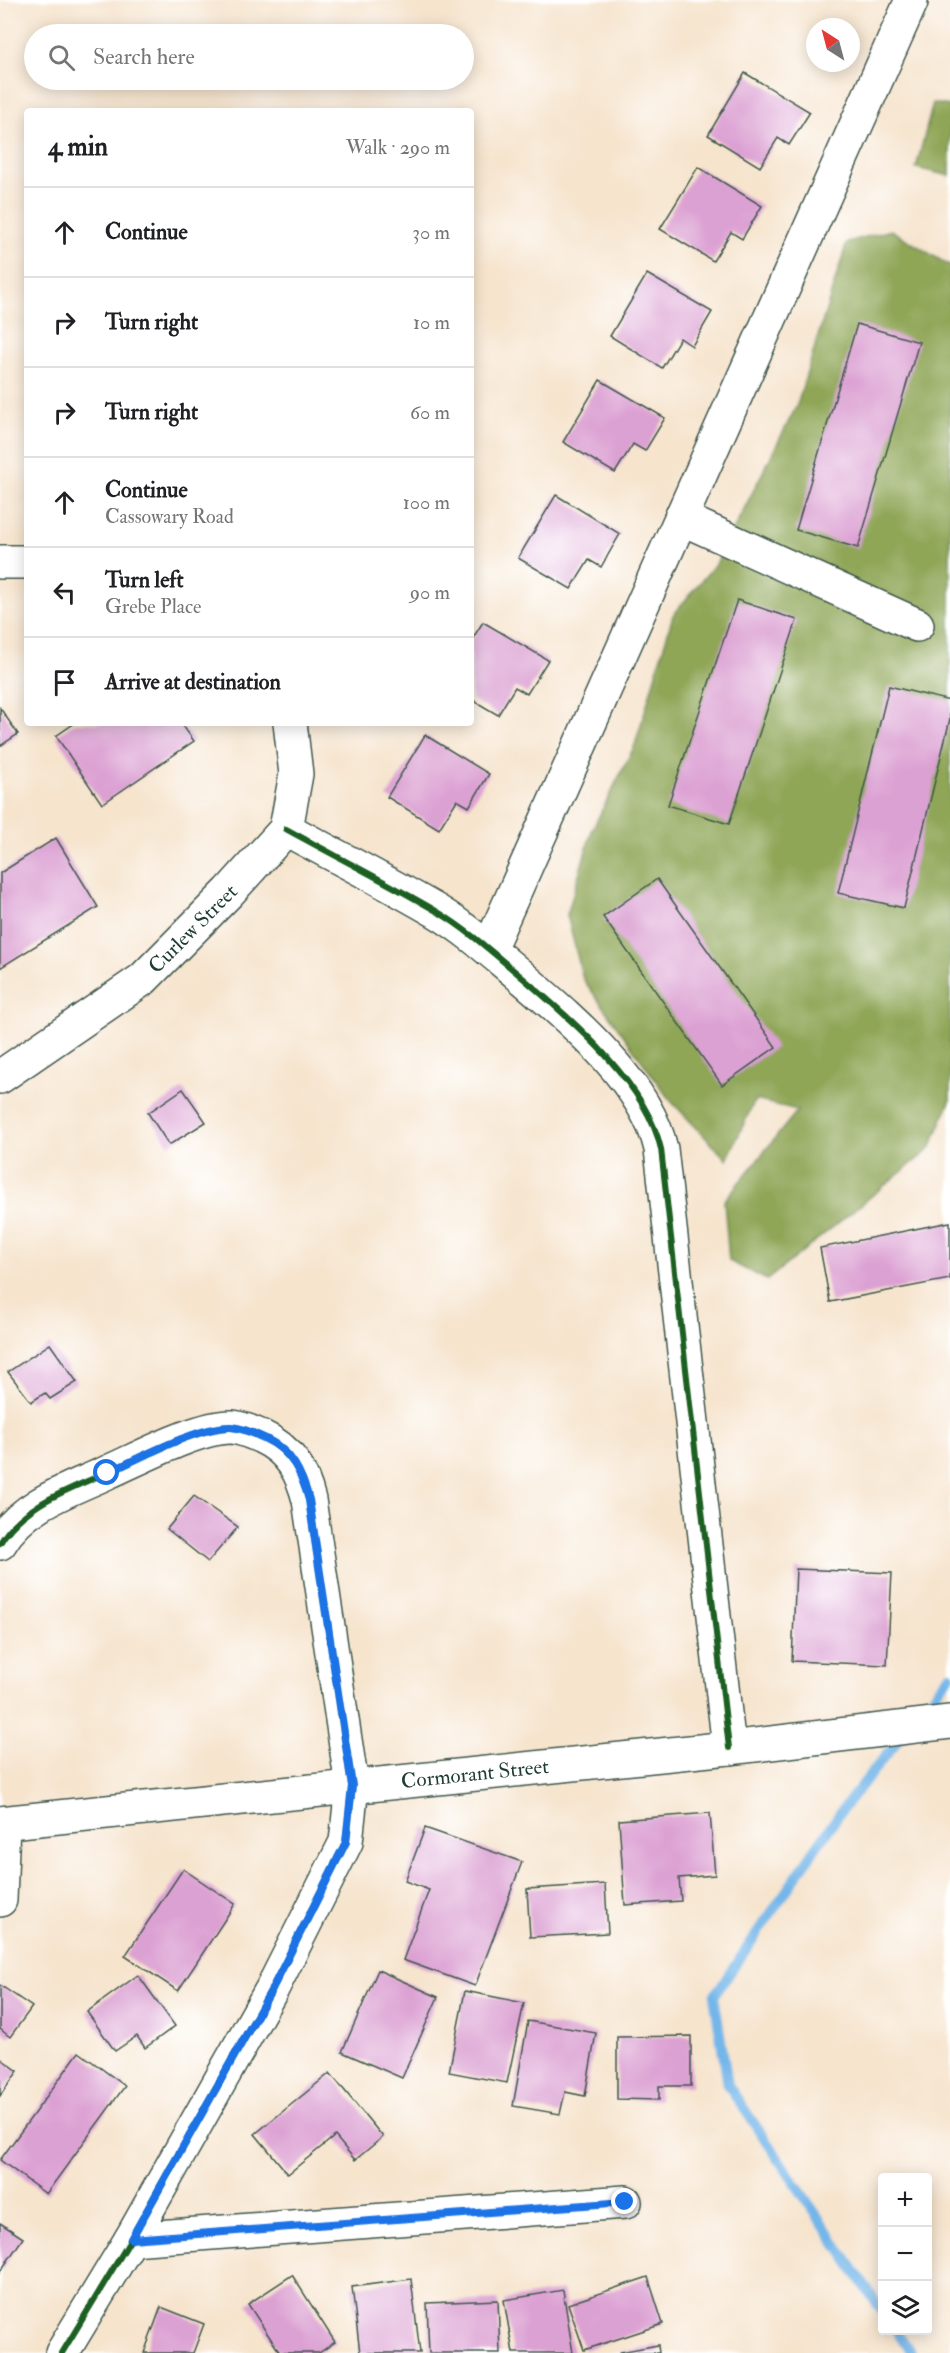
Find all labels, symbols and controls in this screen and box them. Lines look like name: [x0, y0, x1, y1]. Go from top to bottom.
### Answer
north arrow: [806, 18, 860, 72]
search box: [24, 24, 474, 90]
icon: search: [45, 41, 78, 74]
text: Search here: [93, 43, 195, 71]
text: 4 min: [48, 131, 108, 163]
text: Walk · 290 m: [346, 135, 450, 160]
icon: ahead: [48, 216, 81, 249]
text: Continue: [105, 218, 188, 246]
text: 30 m: [412, 220, 450, 245]
icon: right: [48, 306, 81, 339]
text: Turn right: [105, 308, 198, 336]
text: 10 m: [413, 310, 450, 335]
icon: right: [48, 396, 81, 429]
text: Turn right: [105, 398, 198, 426]
text: 60 m: [410, 400, 450, 425]
text: Continue: [105, 476, 188, 504]
icon: ahead: [48, 486, 81, 519]
text: 100 m: [403, 490, 450, 515]
text: Cassowary Road: [105, 504, 234, 529]
text: Turn left: [105, 566, 184, 594]
icon: left: [48, 576, 81, 609]
text: 90 m: [410, 580, 450, 605]
text: Grebe Place: [105, 594, 201, 619]
icon: arrive: [48, 666, 81, 699]
text: Arrive at destination: [105, 668, 281, 696]
street label: Curlew Street: [142, 878, 244, 980]
route start: [93, 1459, 119, 1485]
street label: Cormorant Street: [400, 1753, 551, 1795]
map controls: [878, 2173, 932, 2335]
button: +: [878, 2173, 932, 2227]
route end: [611, 2188, 637, 2214]
button: −: [878, 2227, 932, 2281]
button: layers: [878, 2281, 932, 2335]

